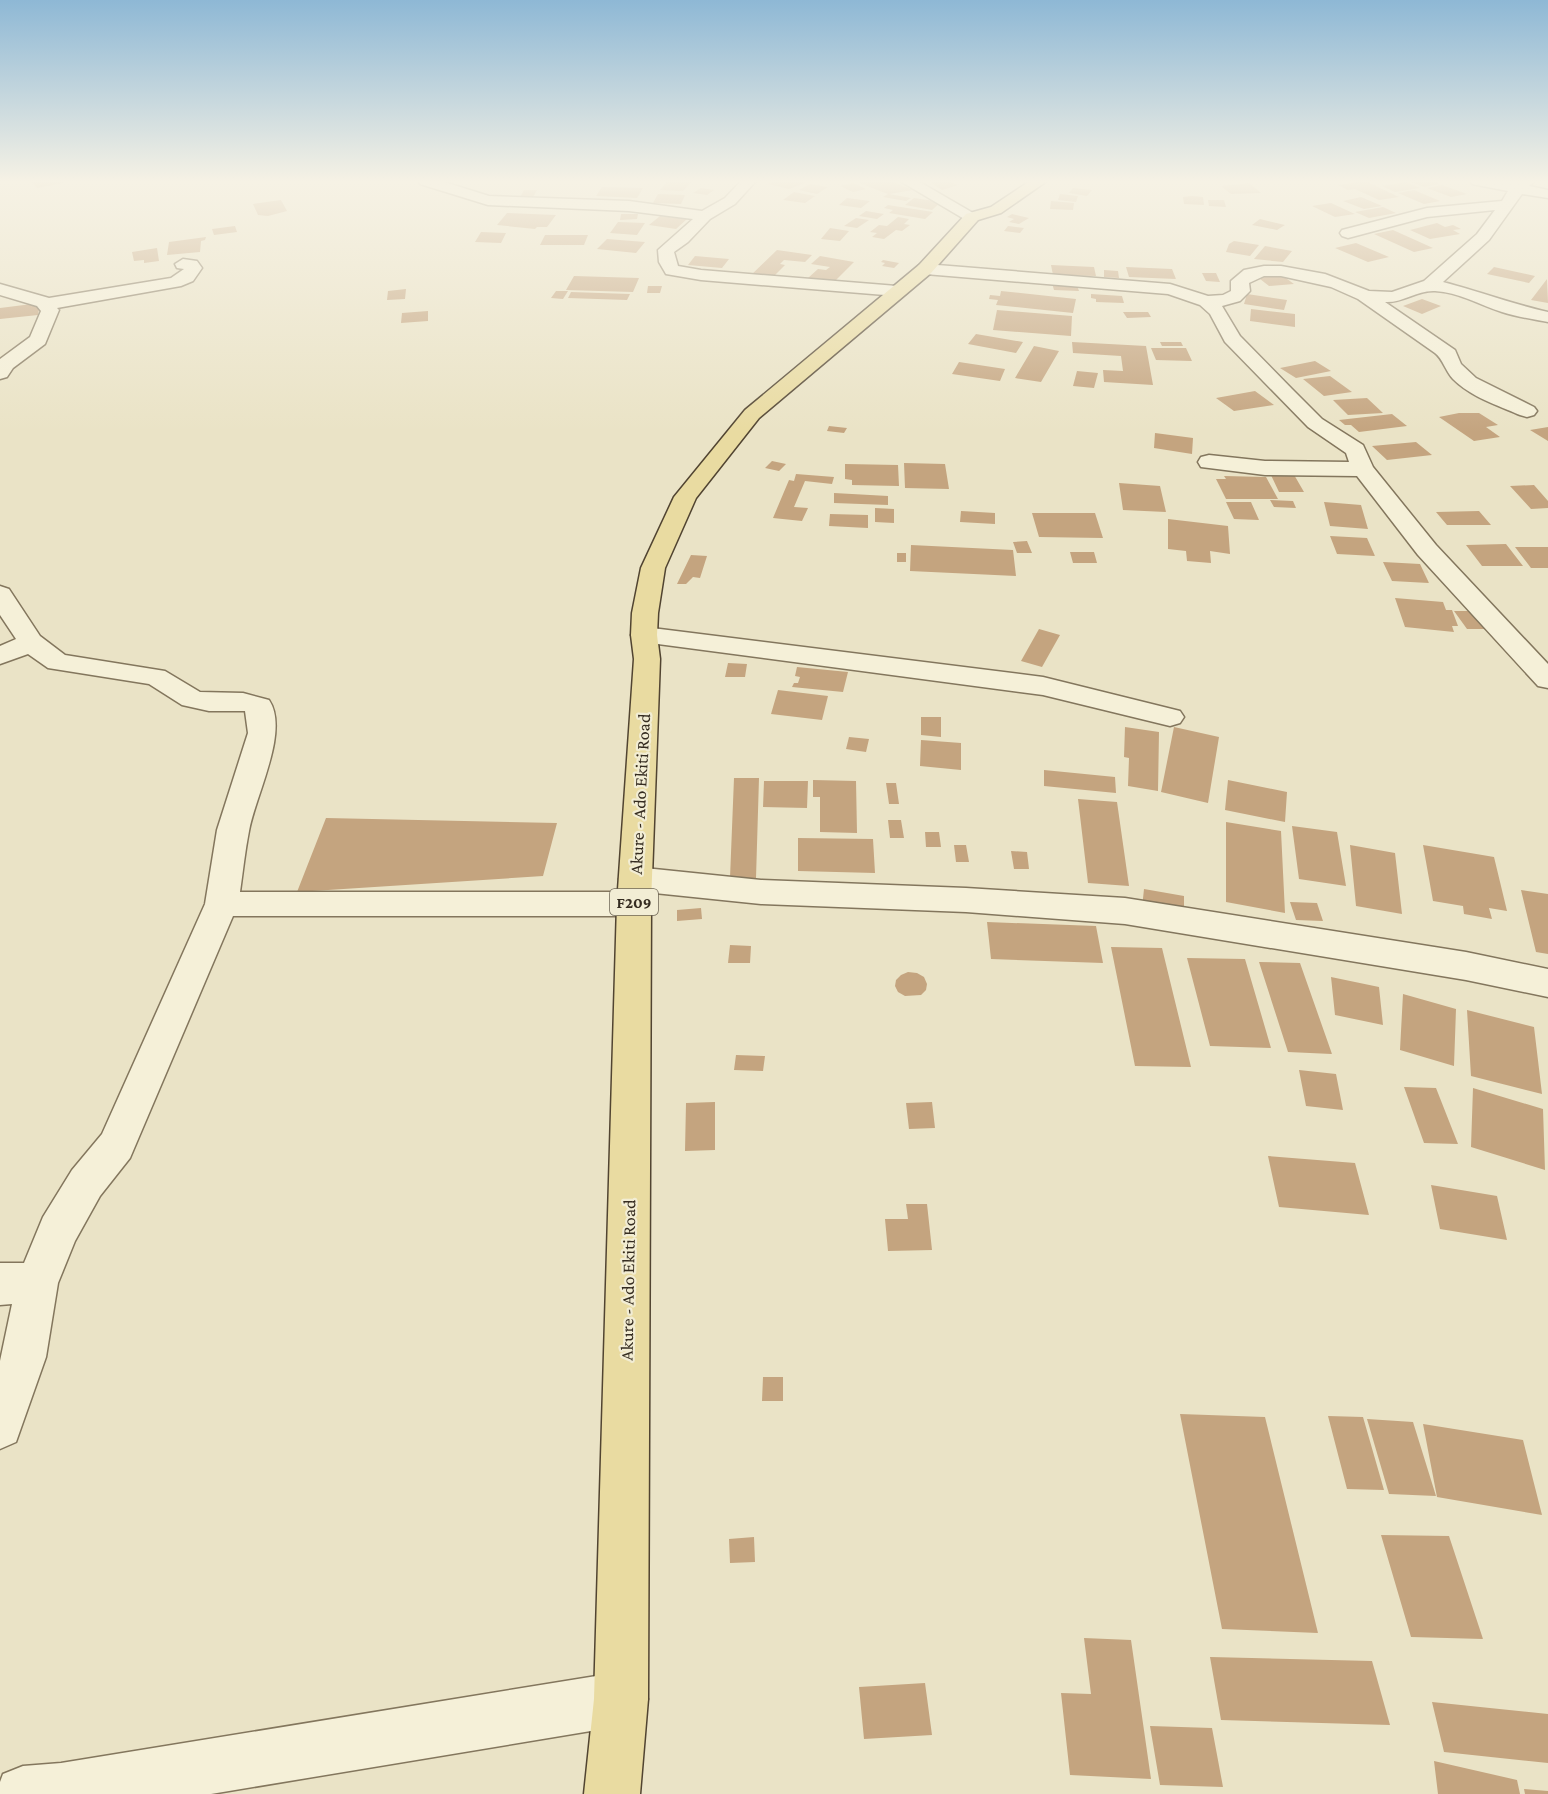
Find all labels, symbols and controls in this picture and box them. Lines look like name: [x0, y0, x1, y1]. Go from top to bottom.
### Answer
street label: Akure - Ado Ekiti Road: [626, 712, 654, 875]
road number: F209: [610, 889, 658, 915]
street label: Akure - Ado Ekiti Road: [617, 1199, 639, 1361]

